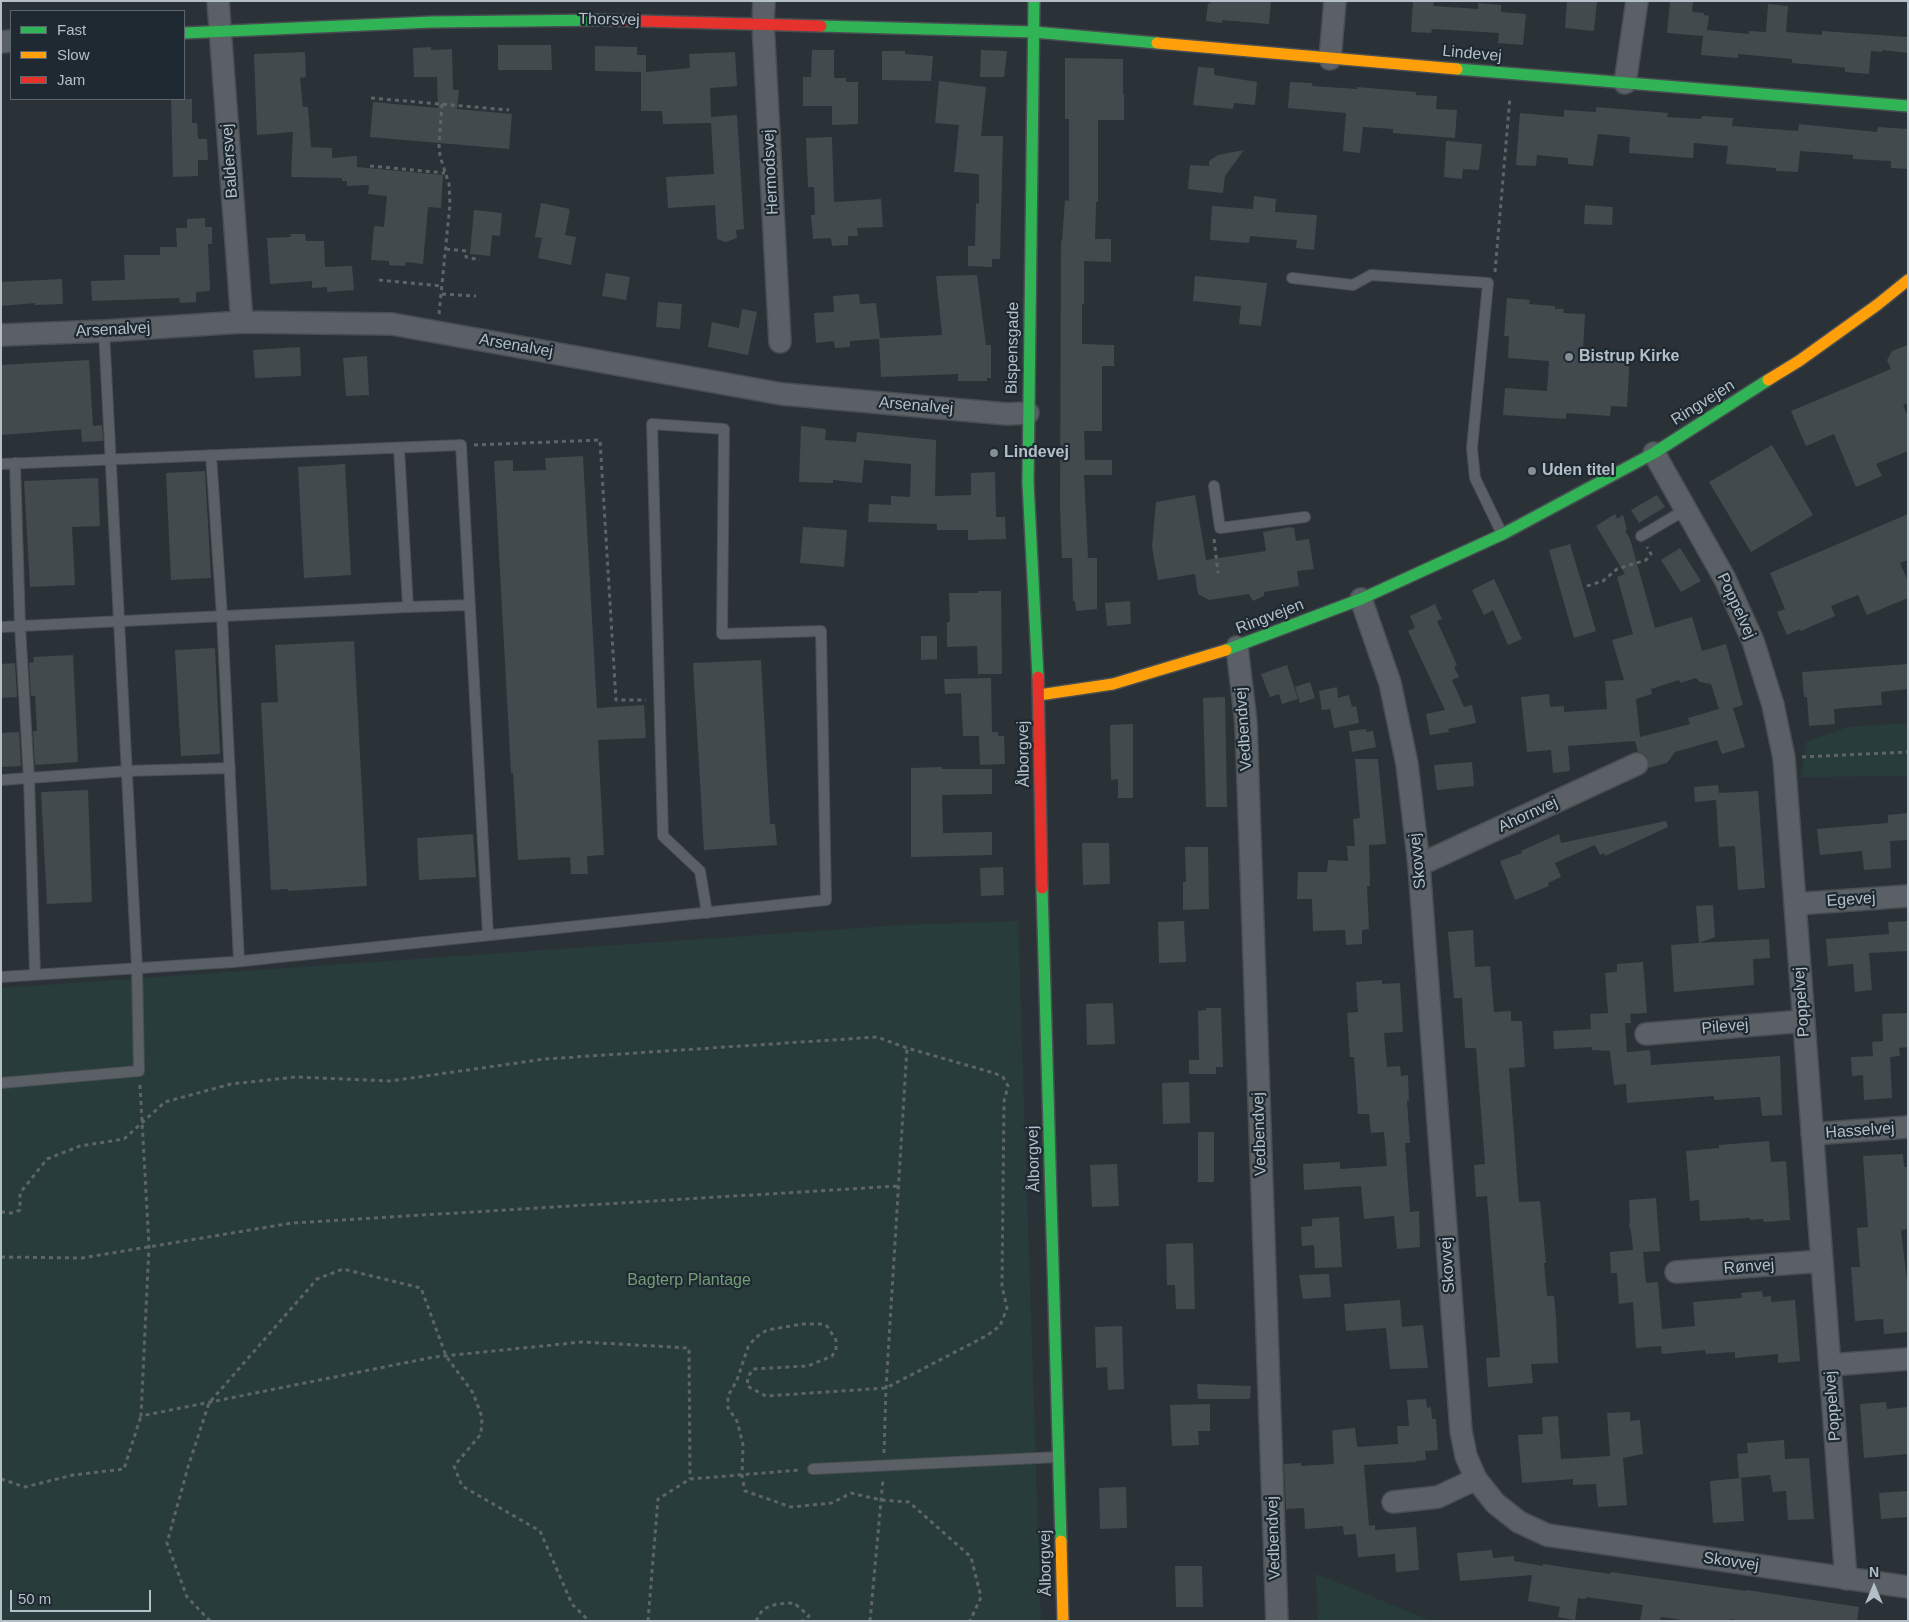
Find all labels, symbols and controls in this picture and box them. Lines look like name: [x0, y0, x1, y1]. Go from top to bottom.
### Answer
legend: [10, 10, 185, 100]
street label: Thorsvej: [578, 10, 640, 30]
text: Fast: [57, 21, 86, 38]
street label: Lindevej: [1441, 42, 1503, 66]
text: Slow: [57, 46, 90, 63]
text: Jam: [57, 71, 85, 88]
street label: Baldersvej: [218, 123, 242, 199]
street label: Hermodsvej: [759, 129, 783, 215]
street label: Bispensgade: [1003, 302, 1023, 394]
street label: Arsenalvej: [75, 318, 151, 342]
street label: Arsenalvej: [478, 330, 554, 362]
place label: Bistrup Kirke: [1579, 347, 1679, 367]
marker: Bistrup Kirke: [1563, 351, 1575, 363]
street label: Ringvejen: [1668, 376, 1738, 430]
street label: Arsenalvej: [878, 393, 954, 419]
place label: Lindevej: [1004, 443, 1069, 463]
marker: Lindevej: [988, 447, 1000, 459]
place label: Uden titel: [1542, 461, 1615, 481]
marker: Uden titel: [1526, 465, 1538, 477]
street label: Poppelvej: [1712, 570, 1760, 642]
street label: Ringvejen: [1233, 595, 1307, 639]
street label: Vedbendvej: [1232, 687, 1256, 771]
street label: Ålborgvej: [1014, 720, 1034, 788]
street label: Ahornvej: [1495, 793, 1561, 837]
street label: Skovvej: [1406, 832, 1430, 890]
street label: Egevej: [1826, 889, 1876, 911]
street label: Poppelvej: [1790, 966, 1814, 1038]
street label: Pilevej: [1701, 1015, 1749, 1039]
street label: Vedbendvej: [1249, 1092, 1271, 1176]
street label: Hasselvej: [1825, 1119, 1895, 1143]
street label: Ålborgvej: [1023, 1125, 1045, 1193]
street label: Skovvej: [1436, 1236, 1460, 1294]
street label: Rønvej: [1723, 1256, 1775, 1278]
park label: Bagterp Plantage: [627, 1271, 751, 1291]
street label: Poppelvej: [1821, 1370, 1845, 1442]
street label: Vedbendvej: [1263, 1496, 1285, 1580]
street label: Ålborgvej: [1036, 1529, 1056, 1597]
street label: Skovvej: [1702, 1549, 1760, 1575]
north arrow: [1849, 1562, 1899, 1612]
text: N: [1869, 1564, 1879, 1580]
scale bar: [12, 1580, 154, 1612]
text: 50 m: [18, 1590, 51, 1607]

